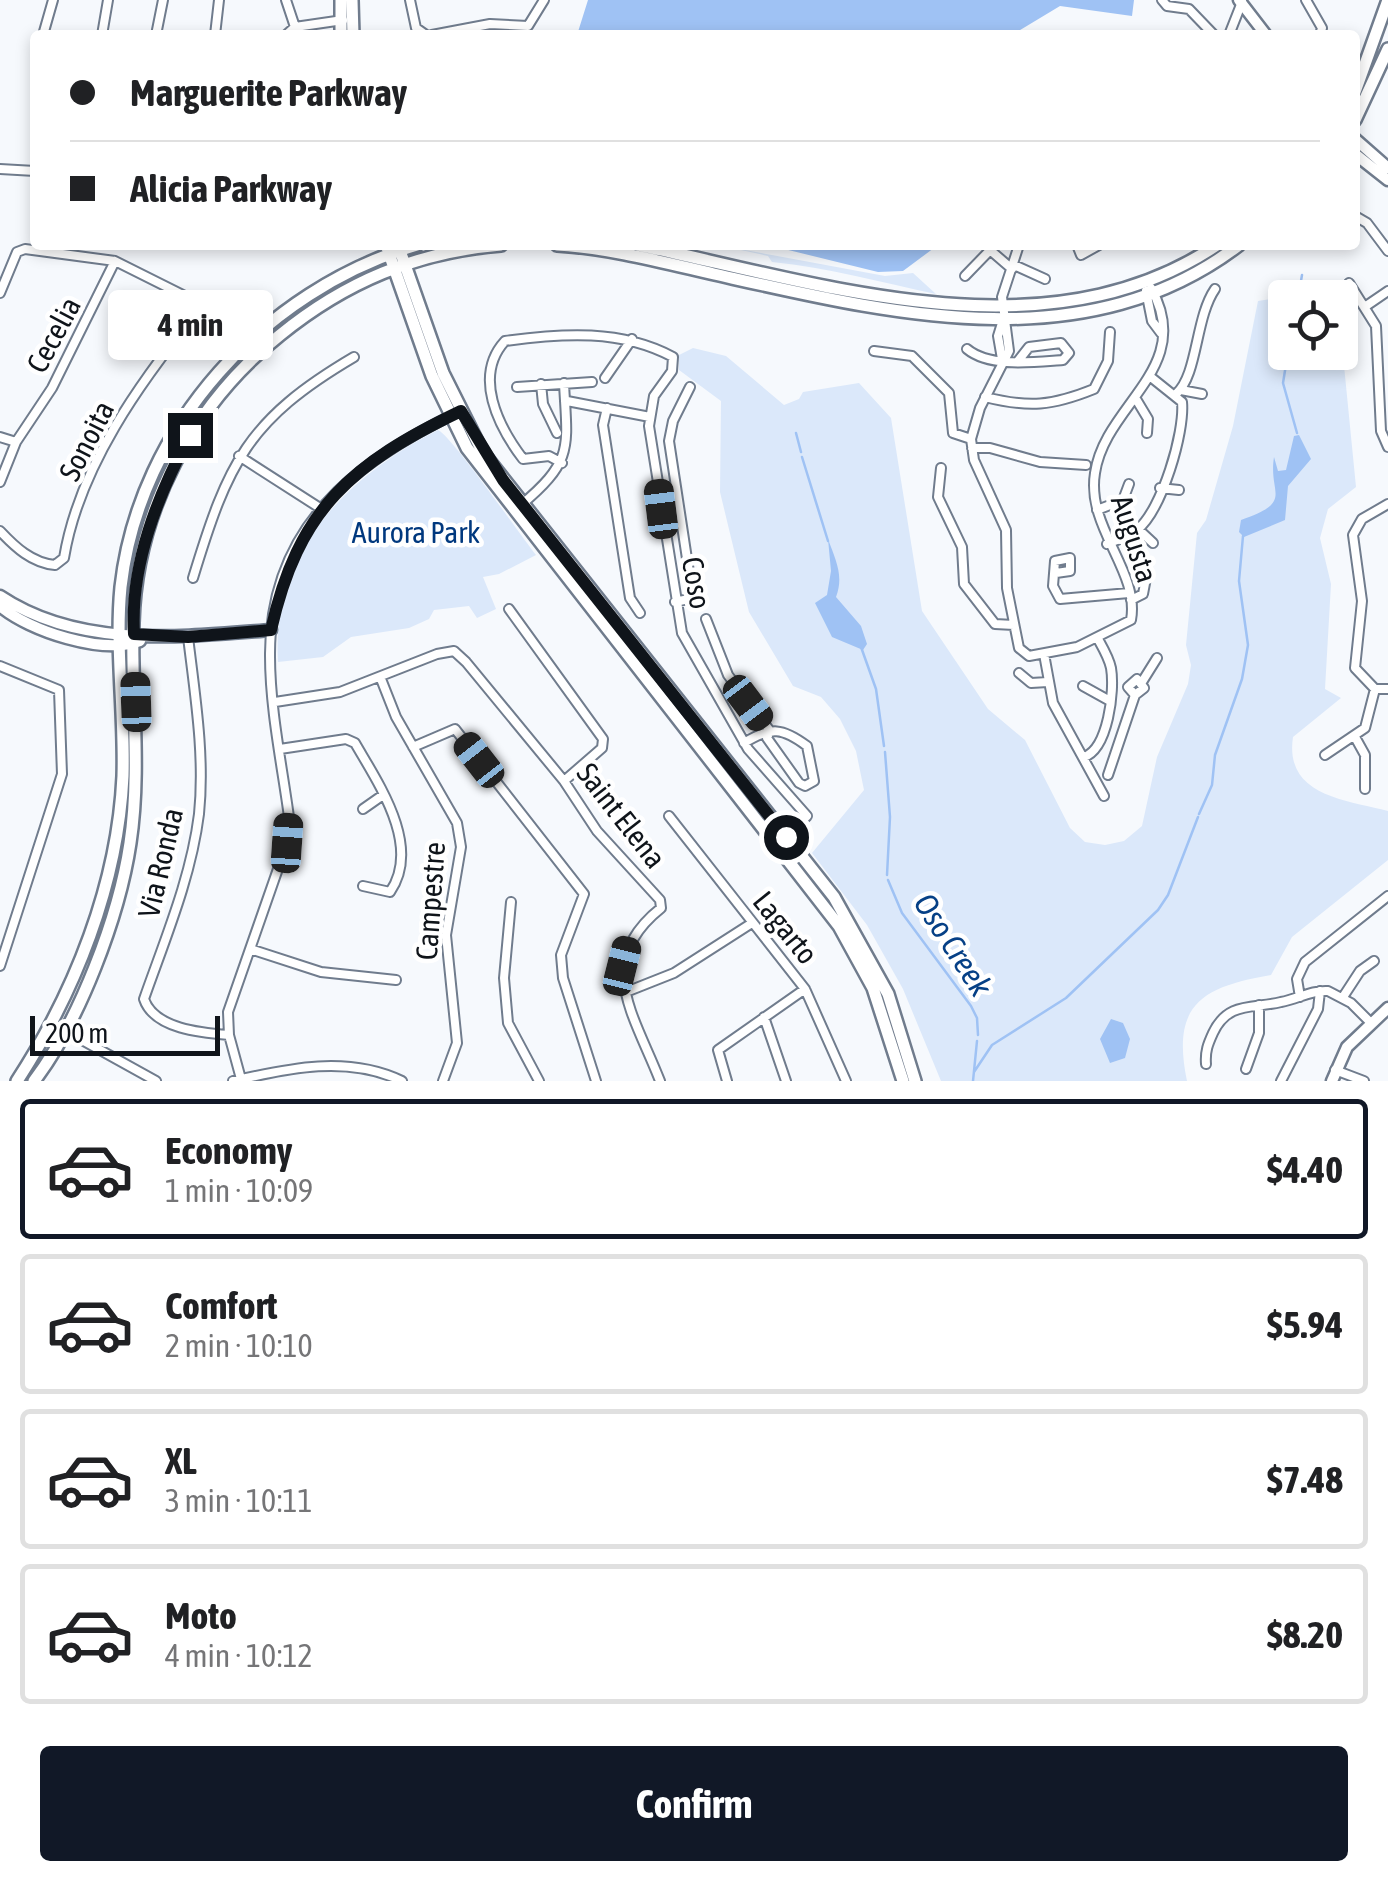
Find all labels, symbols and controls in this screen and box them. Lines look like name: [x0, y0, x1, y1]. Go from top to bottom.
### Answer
text: Marguerite Parkway: [130, 71, 407, 114]
text: Alicia Parkway: [130, 167, 332, 210]
map controls: [1268, 280, 1358, 370]
button: locate: [1268, 280, 1358, 370]
callout: 4 min: [108, 290, 272, 360]
street label: Cecelia: [19, 291, 87, 378]
text: 4 min: [158, 306, 223, 343]
street label: Sonoita: [52, 395, 121, 486]
route end: [168, 413, 213, 458]
car: [642, 477, 680, 541]
street label: Augusta: [1105, 491, 1165, 587]
park label: Aurora Park: [352, 515, 480, 549]
street label: Coso: [676, 554, 718, 612]
car: [718, 670, 778, 736]
car: [120, 671, 152, 733]
car: [449, 727, 509, 793]
street label: Saint Elena: [570, 756, 673, 874]
street label: Via Ronda: [131, 805, 189, 921]
car: [270, 812, 304, 874]
route start: [764, 815, 809, 860]
street label: Campestre: [409, 841, 451, 961]
street label: Lagarto: [747, 884, 825, 970]
water label: Oso Creek: [907, 887, 1001, 1004]
car: [600, 933, 644, 999]
scale bar: [30, 1011, 220, 1056]
text: 200 m: [45, 1017, 108, 1049]
icon: car: [45, 1124, 135, 1214]
text: Economy: [165, 1129, 292, 1172]
text: $4.40: [1267, 1148, 1343, 1191]
text: 1 min · 10:09: [165, 1172, 313, 1209]
icon: car: [45, 1279, 135, 1369]
text: Comfort: [165, 1284, 277, 1327]
text: $5.94: [1267, 1303, 1343, 1346]
text: 2 min · 10:10: [165, 1327, 312, 1364]
icon: car: [45, 1434, 135, 1524]
text: XL: [165, 1439, 197, 1482]
text: $7.48: [1267, 1458, 1343, 1501]
text: 3 min · 10:11: [165, 1482, 312, 1519]
icon: car: [45, 1589, 135, 1679]
text: Moto: [165, 1594, 237, 1637]
text: $8.20: [1267, 1613, 1343, 1656]
text: 4 min · 10:12: [165, 1637, 312, 1674]
button: Confirm: [40, 1746, 1348, 1861]

